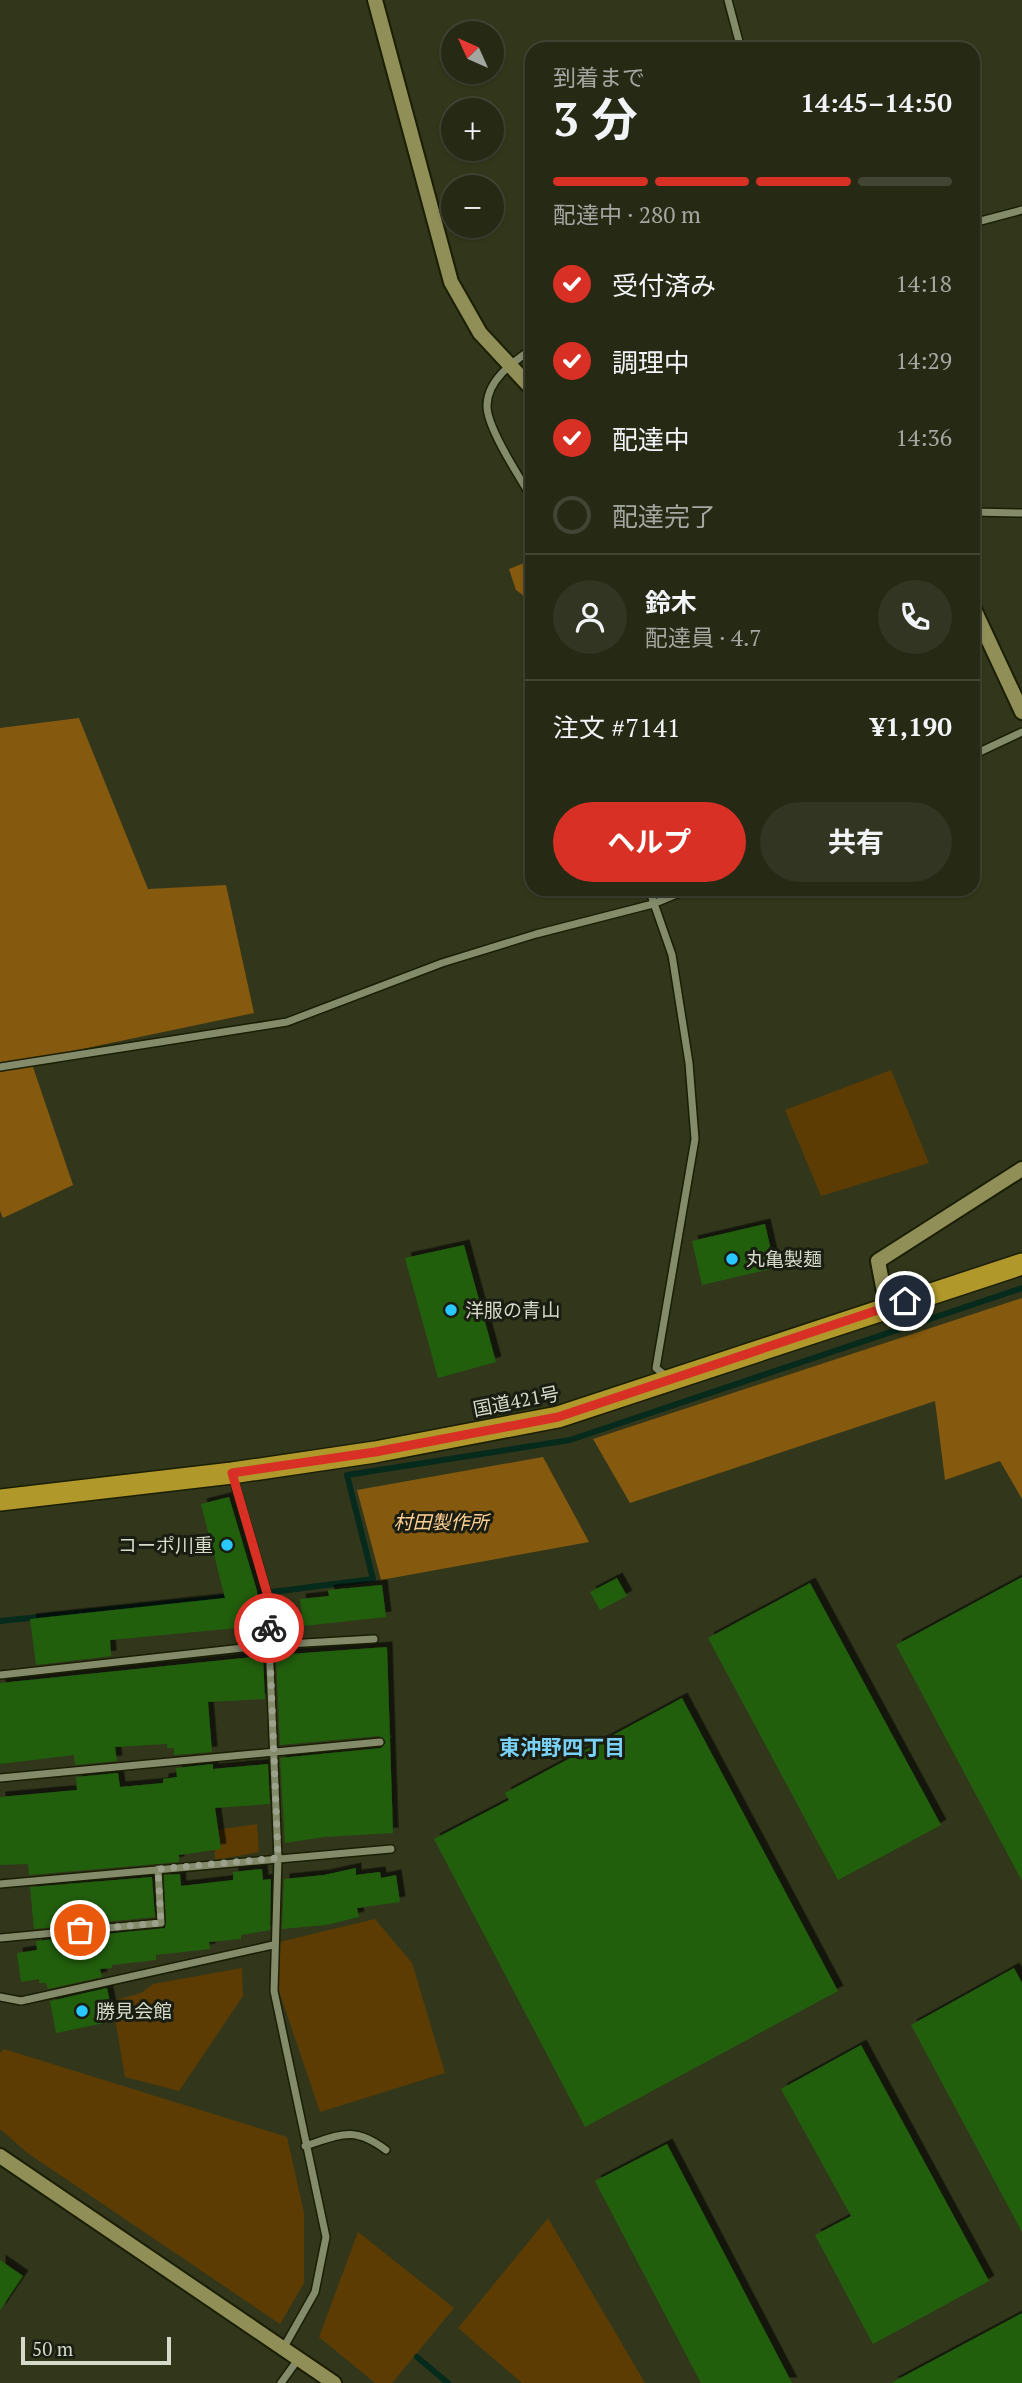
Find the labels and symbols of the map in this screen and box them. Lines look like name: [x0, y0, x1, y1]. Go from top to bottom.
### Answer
north arrow: [441, 21, 504, 84]
place label: 丸亀製麺: [746, 1246, 822, 1271]
marker: 丸亀製麺: [724, 1251, 740, 1267]
pin: [875, 1271, 935, 1331]
place label: 洋服の青山: [465, 1297, 560, 1322]
marker: 洋服の青山: [443, 1302, 459, 1318]
street label: 国道421号: [471, 1380, 561, 1421]
park label: 村田製作所: [393, 1509, 491, 1534]
place label: コーポ川重: [118, 1532, 213, 1557]
marker: コーポ川重: [219, 1537, 235, 1553]
courier: [234, 1593, 304, 1663]
district label: 東沖野四丁目: [499, 1733, 625, 1761]
pin: [50, 1900, 110, 1960]
place label: 勝見会館: [96, 1998, 172, 2023]
marker: 勝見会館: [74, 2003, 90, 2019]
scale bar: [21, 2334, 172, 2366]

